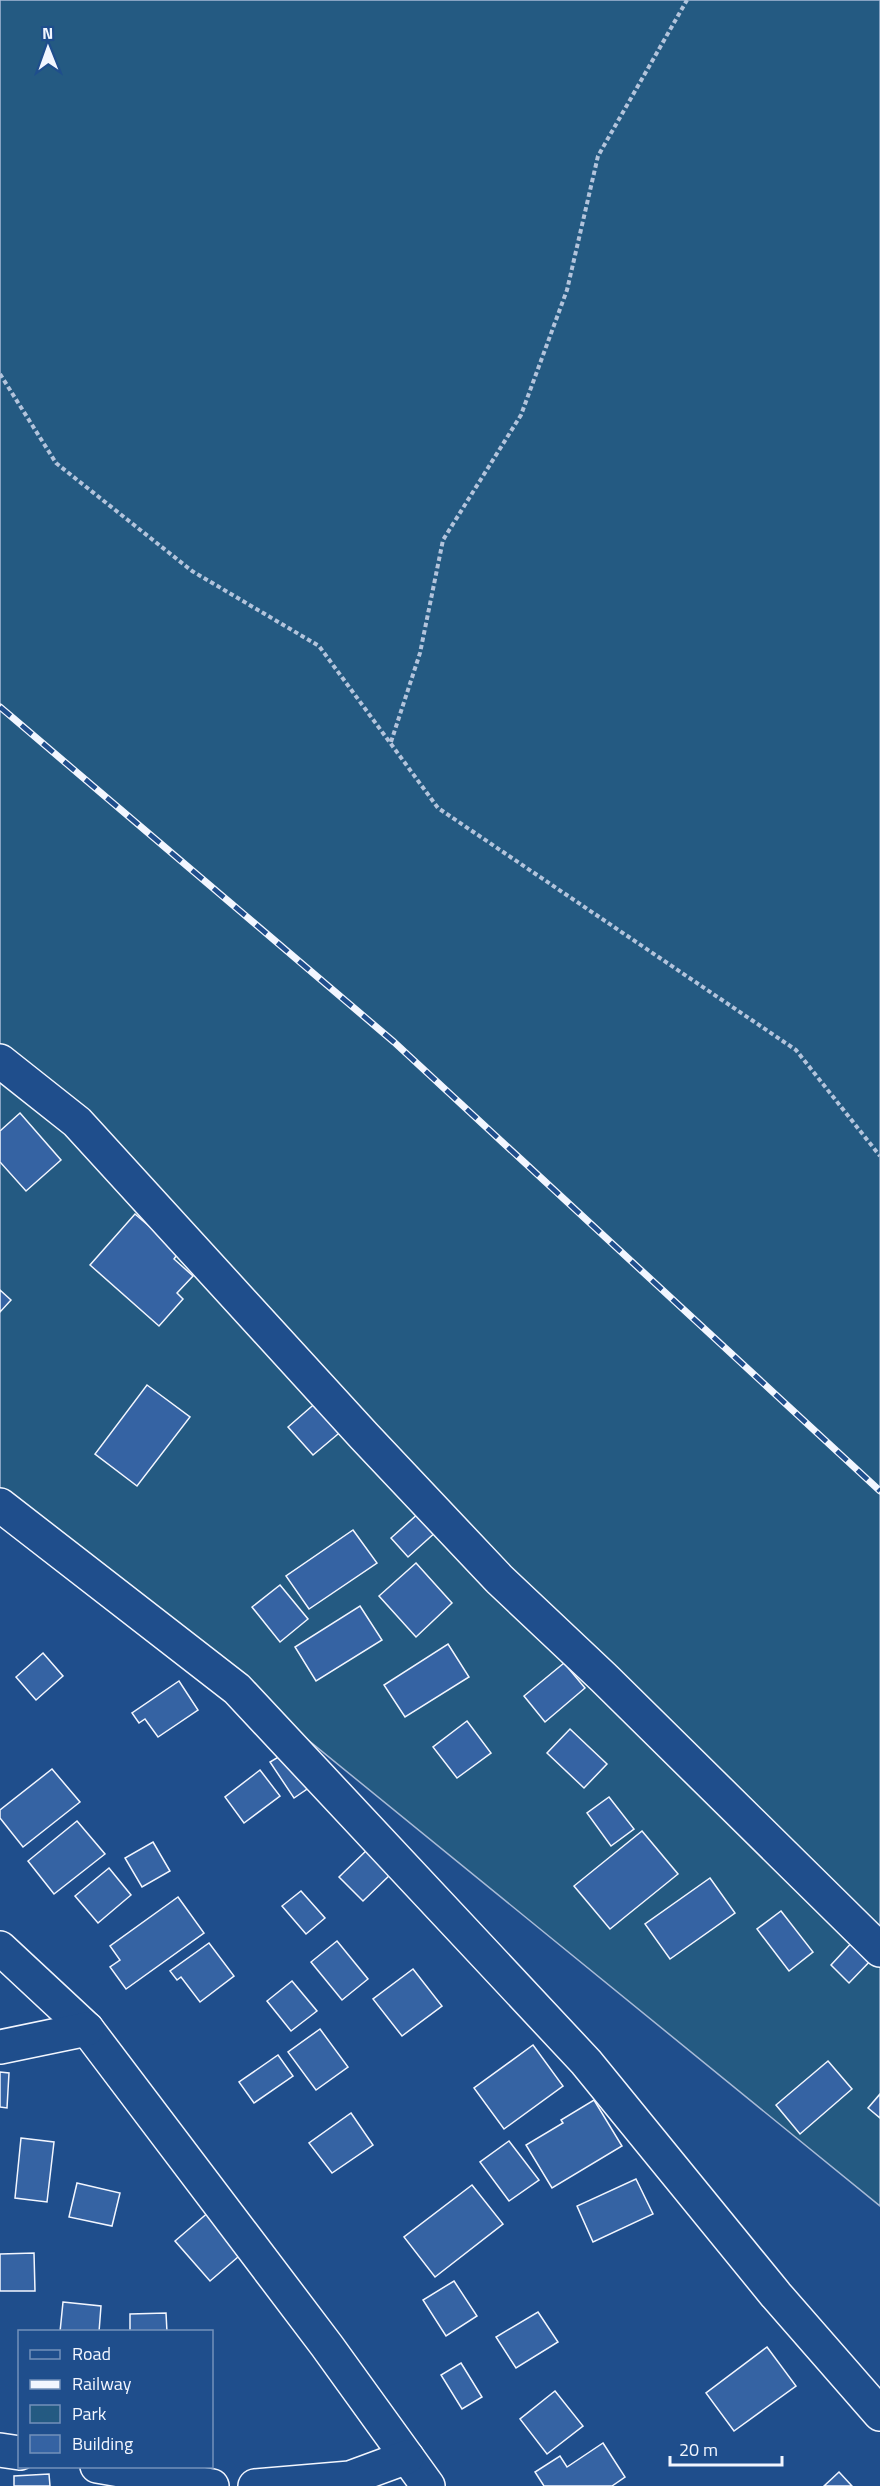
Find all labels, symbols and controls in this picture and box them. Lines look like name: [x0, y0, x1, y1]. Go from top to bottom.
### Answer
north arrow: [18, 18, 78, 78]
text: N: [42, 21, 53, 45]
legend: [18, 2330, 213, 2468]
text: Road: [72, 2340, 111, 2367]
text: Railway: [72, 2370, 132, 2397]
text: Park: [72, 2400, 107, 2427]
scale bar: [670, 2429, 782, 2467]
text: Building: [72, 2430, 133, 2457]
text: 20 m: [679, 2436, 718, 2463]

